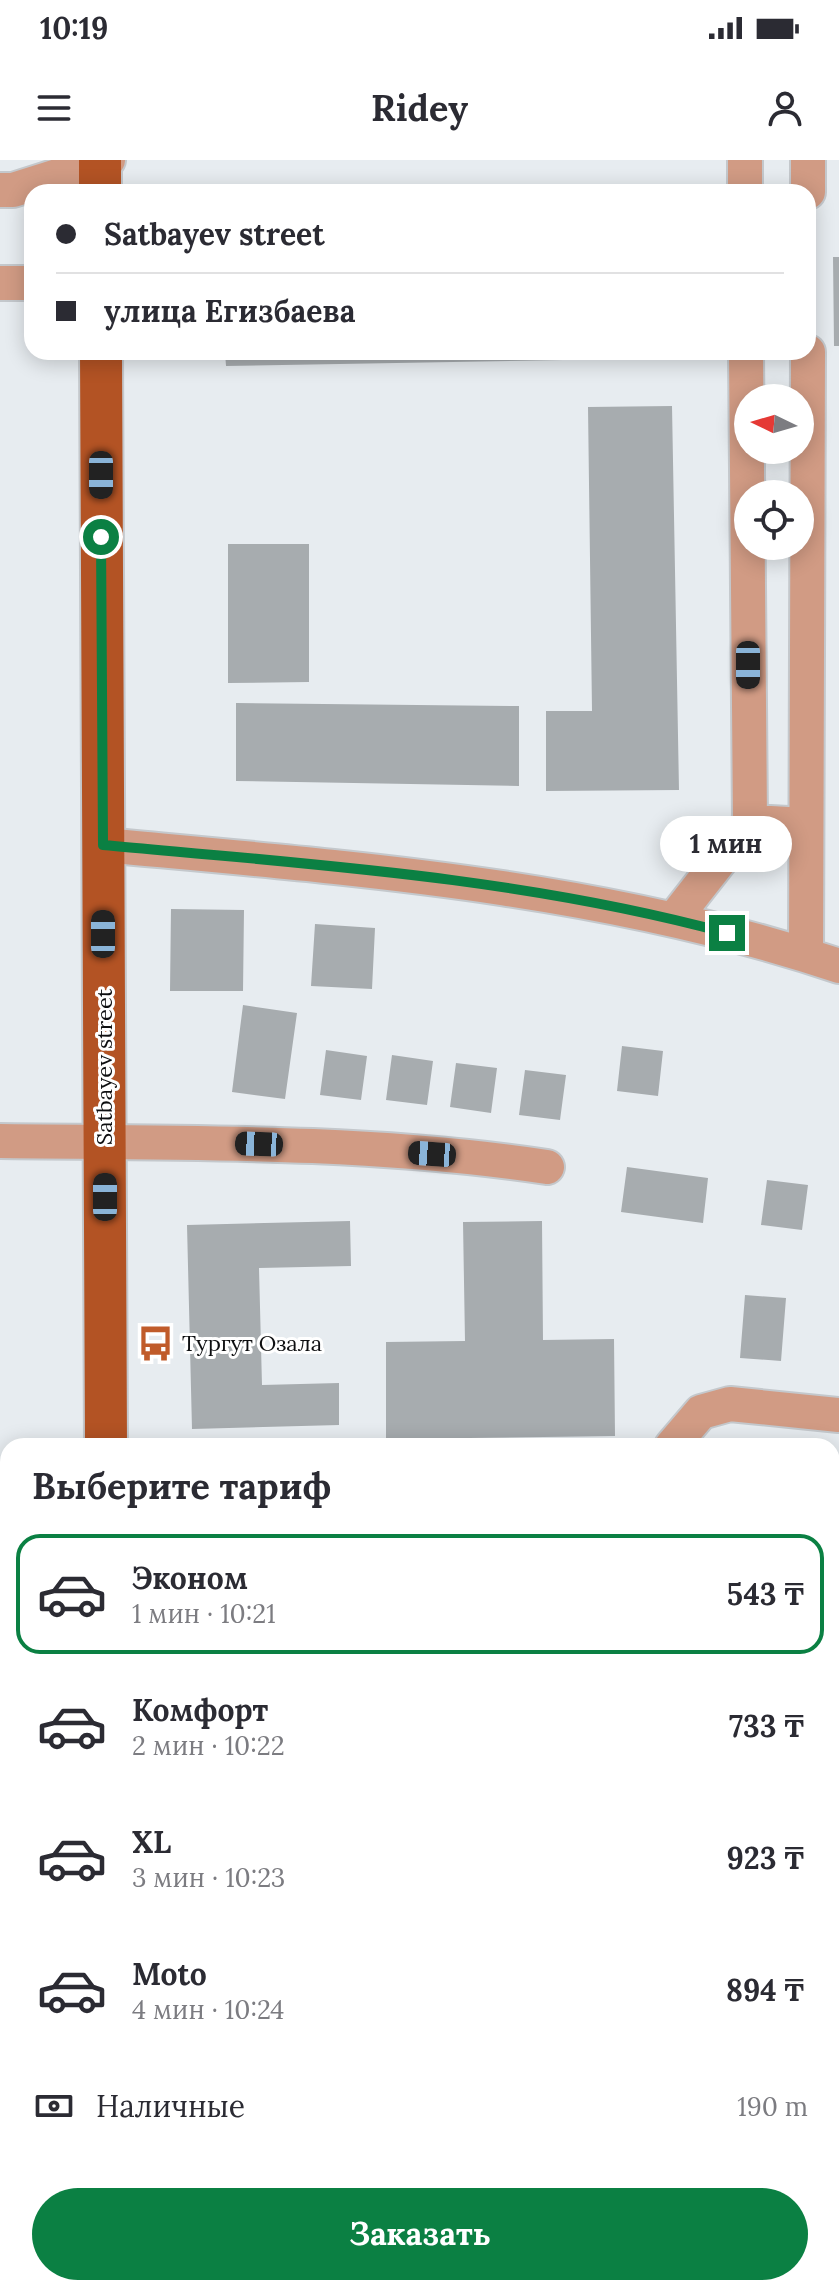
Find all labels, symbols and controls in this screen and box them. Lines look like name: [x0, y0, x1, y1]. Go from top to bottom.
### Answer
text: 10:19: [40, 9, 108, 47]
text: Ridey: [371, 85, 468, 131]
icon: menu: [32, 86, 76, 130]
icon: person: [763, 86, 807, 130]
text: Satbayev street: [104, 215, 325, 253]
text: улица Егизбаева: [104, 292, 355, 330]
north arrow: [734, 384, 814, 464]
map controls: [734, 384, 814, 560]
car: [89, 451, 113, 499]
button: locate: [734, 480, 814, 560]
route start: [83, 519, 119, 555]
car: [736, 641, 760, 689]
callout: 1 мин: [661, 817, 793, 873]
text: 1 мин: [690, 827, 762, 860]
car: [91, 910, 115, 958]
route end: [709, 915, 745, 951]
street label: Satbayev street: [90, 988, 118, 1145]
car: [235, 1131, 283, 1157]
car: [407, 1140, 457, 1168]
car: [93, 1173, 117, 1221]
bus stop icon: Тургут Озала: [137, 1324, 175, 1362]
place label: Тургут Озала: [182, 1329, 322, 1357]
text: Выберите тариф: [32, 1463, 331, 1509]
icon: car: [36, 1558, 108, 1630]
text: Эконом: [132, 1559, 248, 1597]
text: 543 ₸: [727, 1575, 804, 1613]
text: 1 мин · 10:21: [132, 1597, 276, 1630]
icon: car: [36, 1690, 108, 1762]
text: Комфорт: [132, 1691, 268, 1729]
text: 733 ₸: [729, 1707, 804, 1745]
text: 2 мин · 10:22: [132, 1729, 285, 1762]
icon: car: [36, 1822, 108, 1894]
text: XL: [132, 1823, 171, 1861]
text: 923 ₸: [727, 1839, 804, 1877]
text: 3 мин · 10:23: [132, 1861, 285, 1894]
icon: car: [36, 1954, 108, 2026]
text: Moto: [132, 1955, 207, 1993]
text: 894 ₸: [726, 1971, 804, 2009]
text: 4 мин · 10:24: [132, 1993, 284, 2026]
icon: cash: [32, 2084, 76, 2128]
text: Наличные: [96, 2087, 245, 2125]
text: 190 m: [737, 2090, 808, 2123]
button: Заказать: [32, 2188, 808, 2280]

